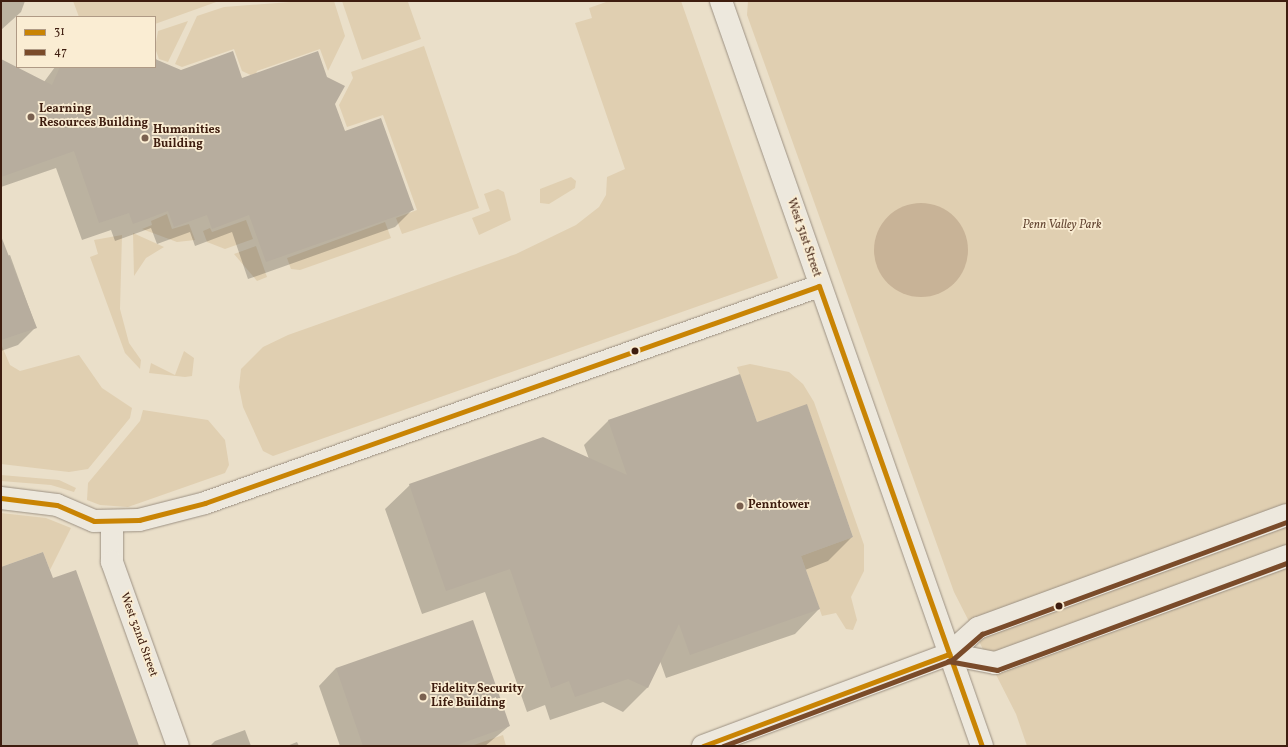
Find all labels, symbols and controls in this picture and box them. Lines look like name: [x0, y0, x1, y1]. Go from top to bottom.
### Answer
legend: [16, 16, 156, 68]
text: 31: [54, 24, 65, 40]
text: 47: [54, 44, 67, 60]
place label: Learning Resources Building: [39, 103, 148, 131]
marker: Learning Resources Building: [26, 112, 36, 122]
place label: Humanities Building: [153, 124, 220, 152]
marker: Humanities Building: [140, 133, 150, 143]
street label: West 31st Street: [783, 197, 823, 279]
park label: Penn Valley Park: [1023, 219, 1101, 233]
unlabelled marker: [630, 346, 640, 356]
place label: Penntower: [748, 499, 809, 513]
marker: Penntower: [735, 501, 745, 511]
street label: West 32nd Street: [116, 591, 160, 679]
unlabelled marker: [1054, 601, 1064, 611]
place label: Fidelity Security Life Building: [431, 683, 524, 711]
marker: Fidelity Security Life Building: [418, 692, 428, 702]

